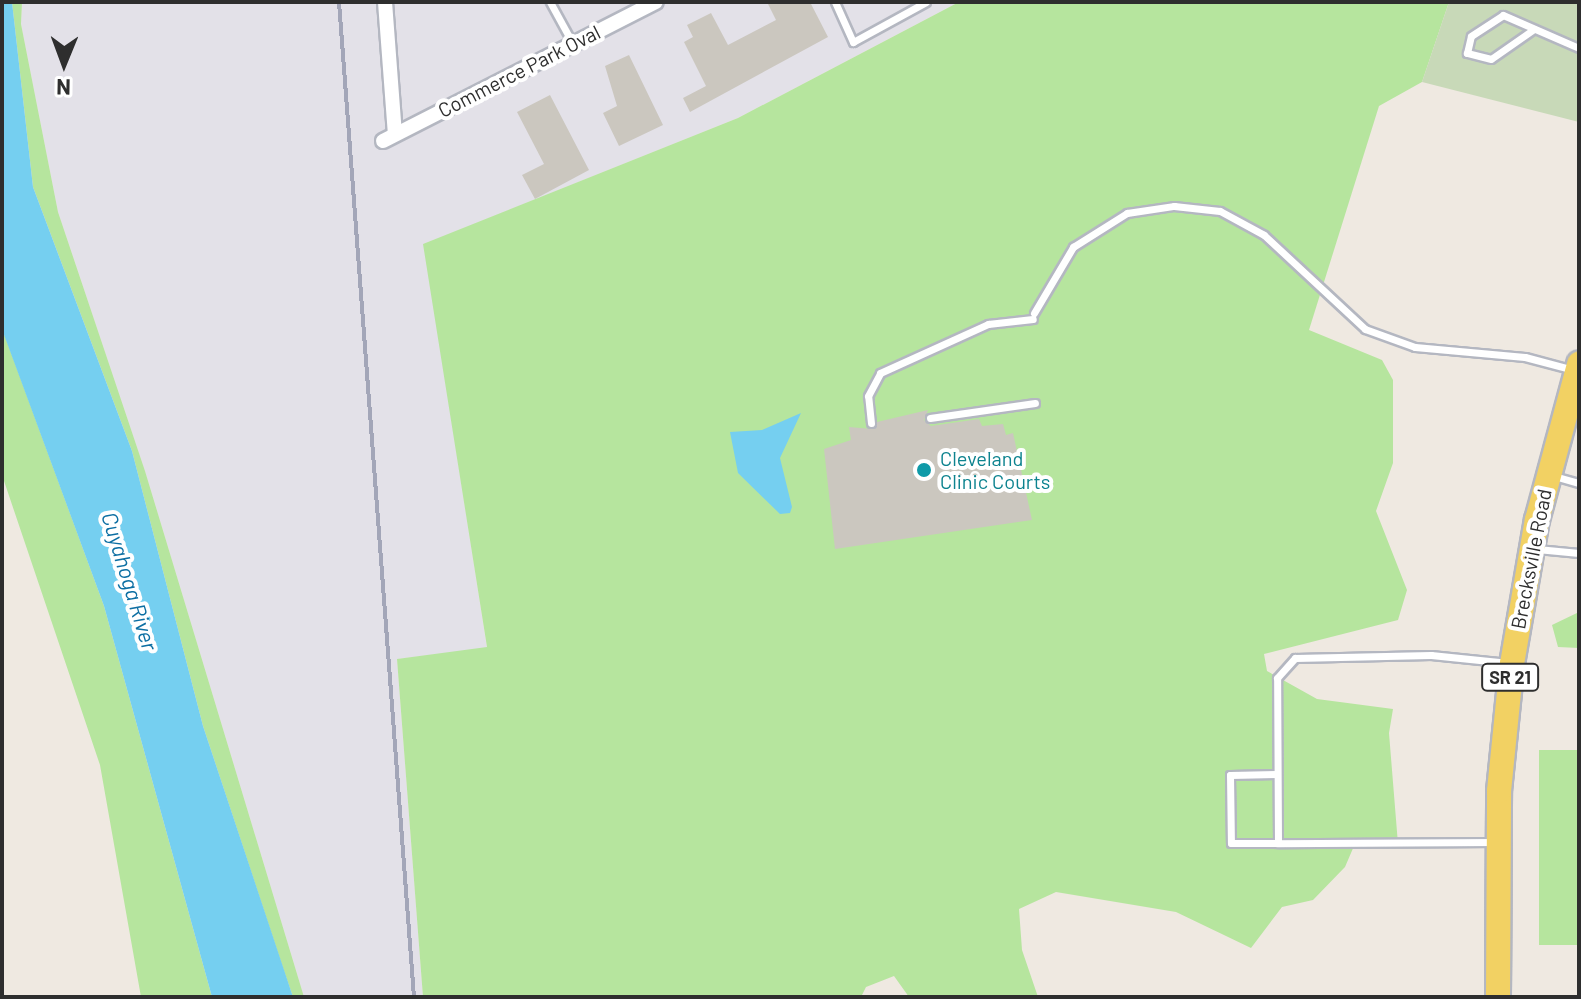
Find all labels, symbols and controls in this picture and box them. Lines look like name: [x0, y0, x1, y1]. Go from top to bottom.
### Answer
street label: Commerce Park Oval: [434, 20, 604, 122]
north arrow: [24, 24, 104, 104]
text: N: [56, 75, 71, 101]
place label: Cleveland Clinic Courts: [940, 446, 1050, 493]
marker: Cleveland Clinic Courts: [915, 461, 933, 479]
street label: Brecksville Road: [1506, 487, 1556, 631]
water label: Cuyahoga River: [96, 509, 164, 653]
road number: SR 21: [1480, 663, 1540, 691]

